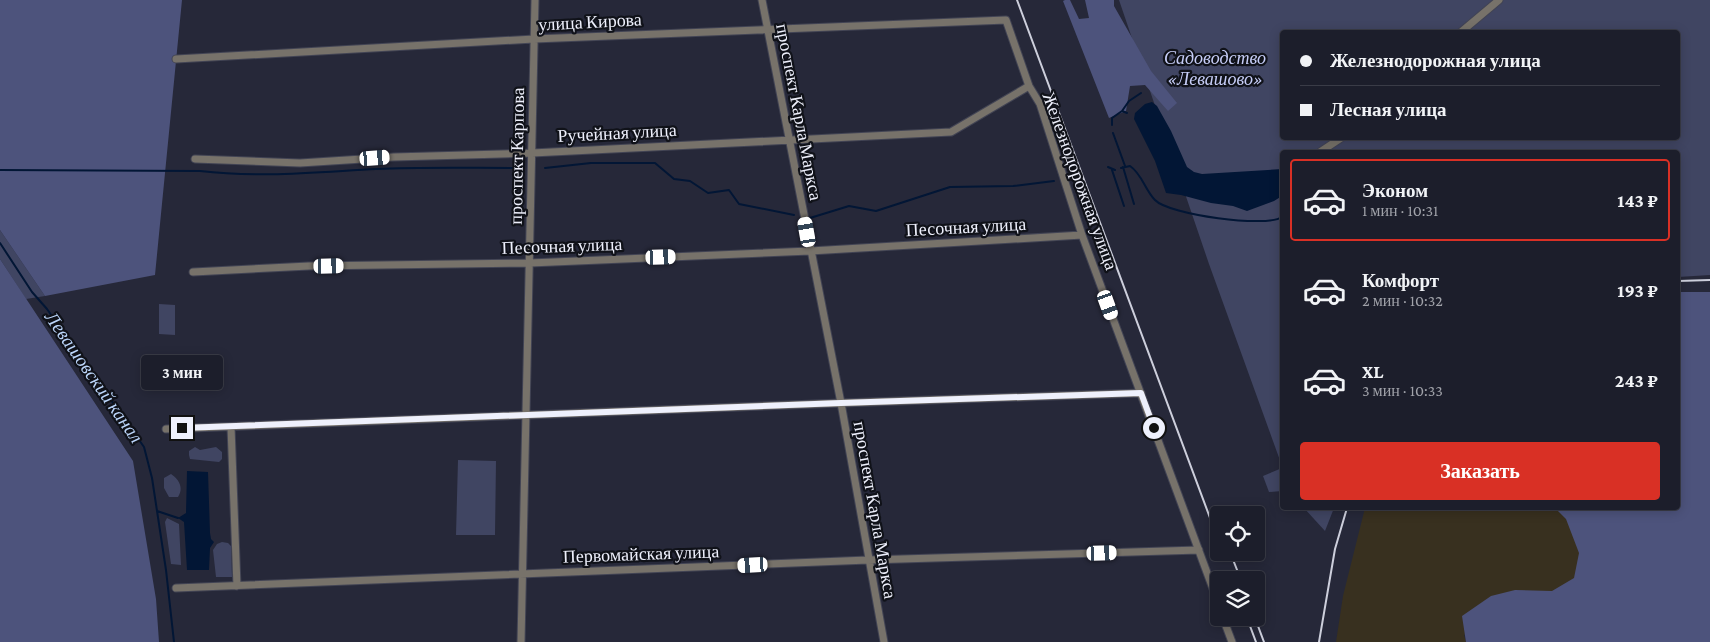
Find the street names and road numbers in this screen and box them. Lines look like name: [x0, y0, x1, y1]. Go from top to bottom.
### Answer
street label: улица Кирова: [538, 9, 642, 35]
street label: проспект Карла Маркса: [772, 22, 826, 202]
street label: проспект Карпова: [506, 87, 528, 225]
street label: Железнодорожная улица: [1039, 89, 1121, 273]
street label: Ручейная улица: [557, 120, 677, 146]
street label: Песочная улица: [905, 214, 1027, 240]
street label: Песочная улица: [501, 234, 623, 258]
street label: проспект Карла Маркса: [850, 420, 900, 600]
street label: Первомайская улица: [562, 541, 720, 567]

